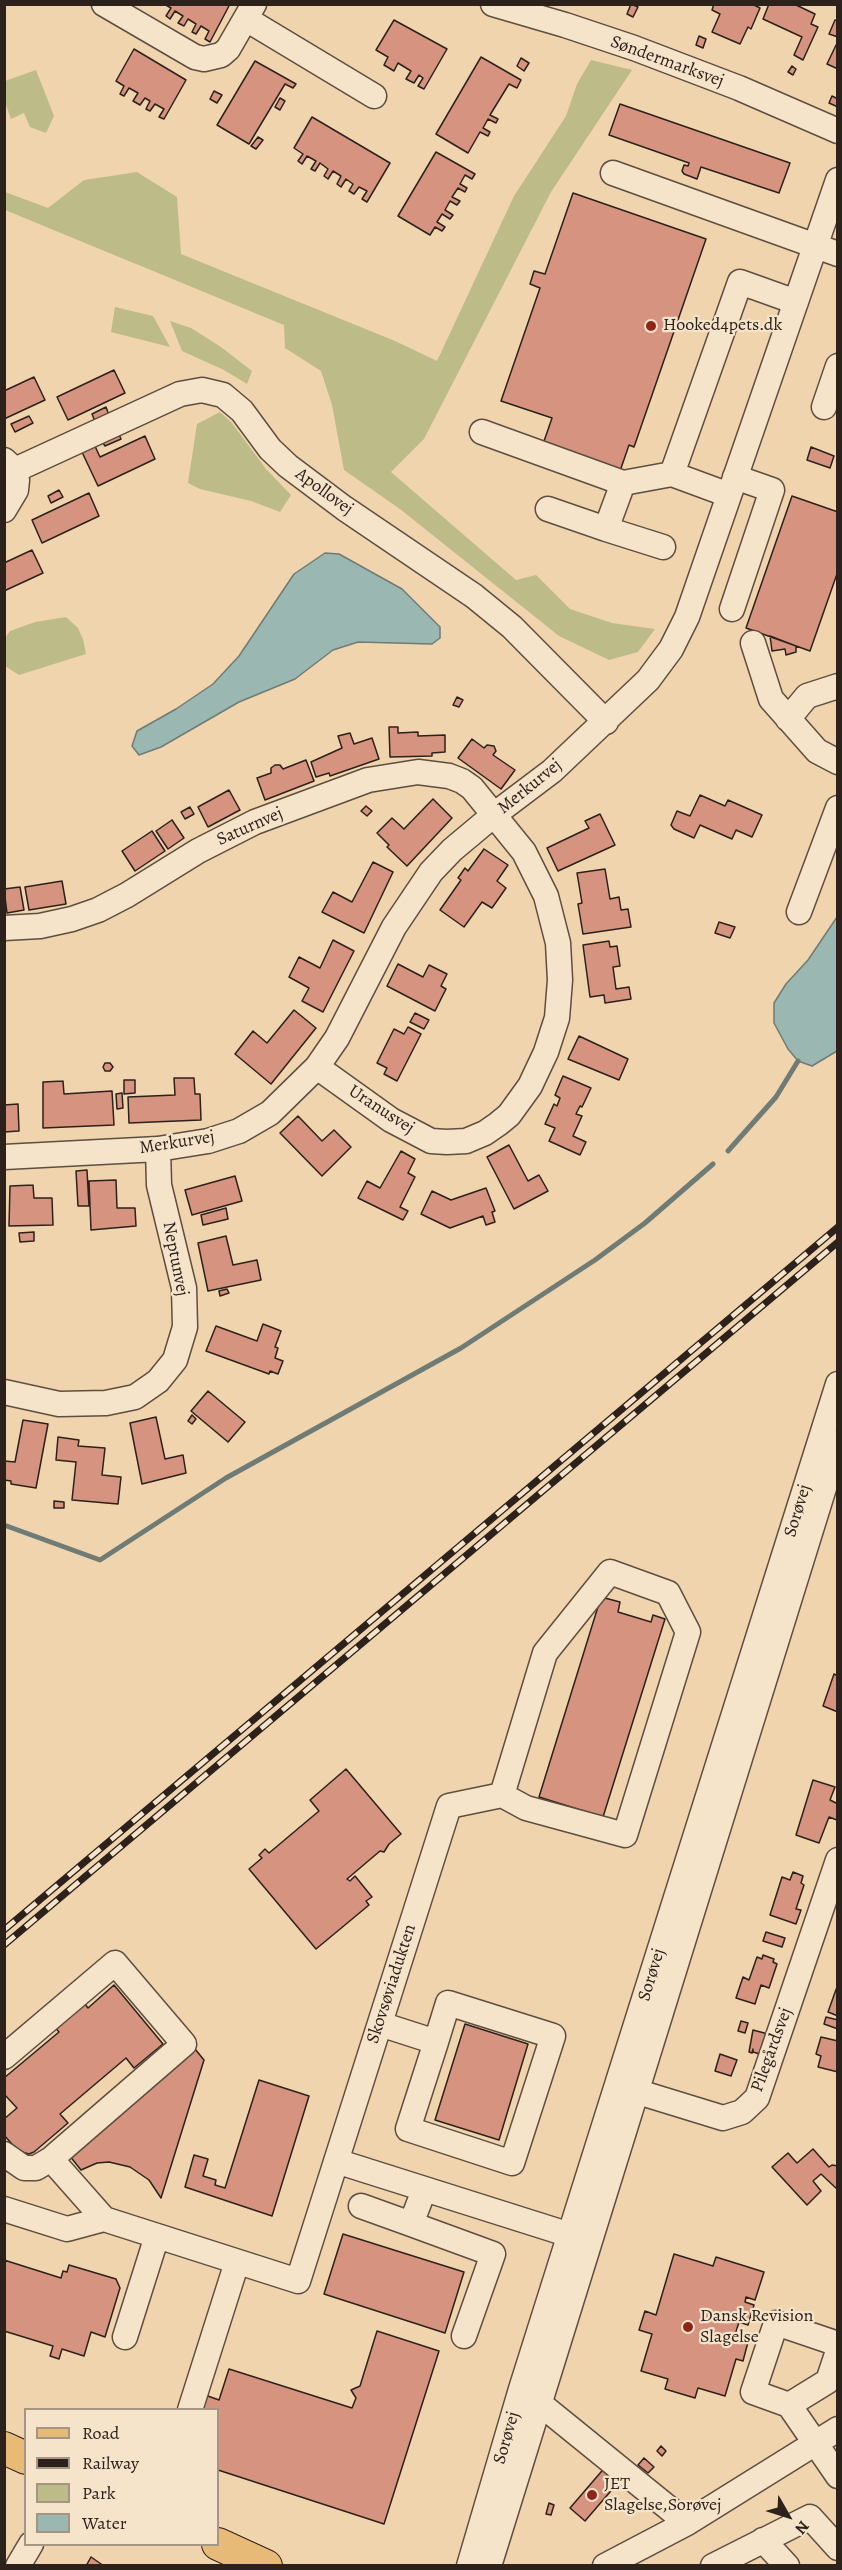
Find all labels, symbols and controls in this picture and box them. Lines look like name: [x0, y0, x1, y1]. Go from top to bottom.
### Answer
street label: Søndermarksvej: [607, 31, 727, 93]
place label: Hooked4pets.dk: [663, 315, 782, 337]
marker: Hooked4pets.dk: [644, 319, 658, 333]
street label: Apollovej: [291, 464, 357, 520]
street label: Merkurvej: [494, 755, 566, 819]
street label: Saturnvej: [214, 803, 286, 851]
street label: Uranusvej: [344, 1081, 418, 1139]
street label: Merkurvej: [138, 1126, 216, 1160]
street label: Neptunvej: [157, 1220, 193, 1298]
street label: Sorøvej: [780, 1482, 816, 1540]
street label: Skovsøviadukten: [363, 1922, 421, 2046]
street label: Sorøvej: [634, 1946, 670, 2004]
street label: Pilegårdsvej: [747, 2005, 797, 2095]
place label: Dansk Revision Slagelse: [700, 2306, 813, 2348]
marker: Dansk Revision Slagelse: [681, 2320, 695, 2334]
legend: [24, 2408, 219, 2546]
street label: Sorøvej: [489, 2409, 525, 2467]
text: Road: [82, 2421, 119, 2445]
text: Railway: [82, 2451, 139, 2475]
place label: JET Slagelse,Sorøvej: [604, 2474, 721, 2516]
text: Park: [82, 2481, 116, 2505]
north arrow: [758, 2486, 818, 2546]
marker: JET Slagelse,Sorøvej: [585, 2488, 599, 2502]
text: Water: [82, 2511, 127, 2535]
text: N: [790, 2516, 814, 2539]

